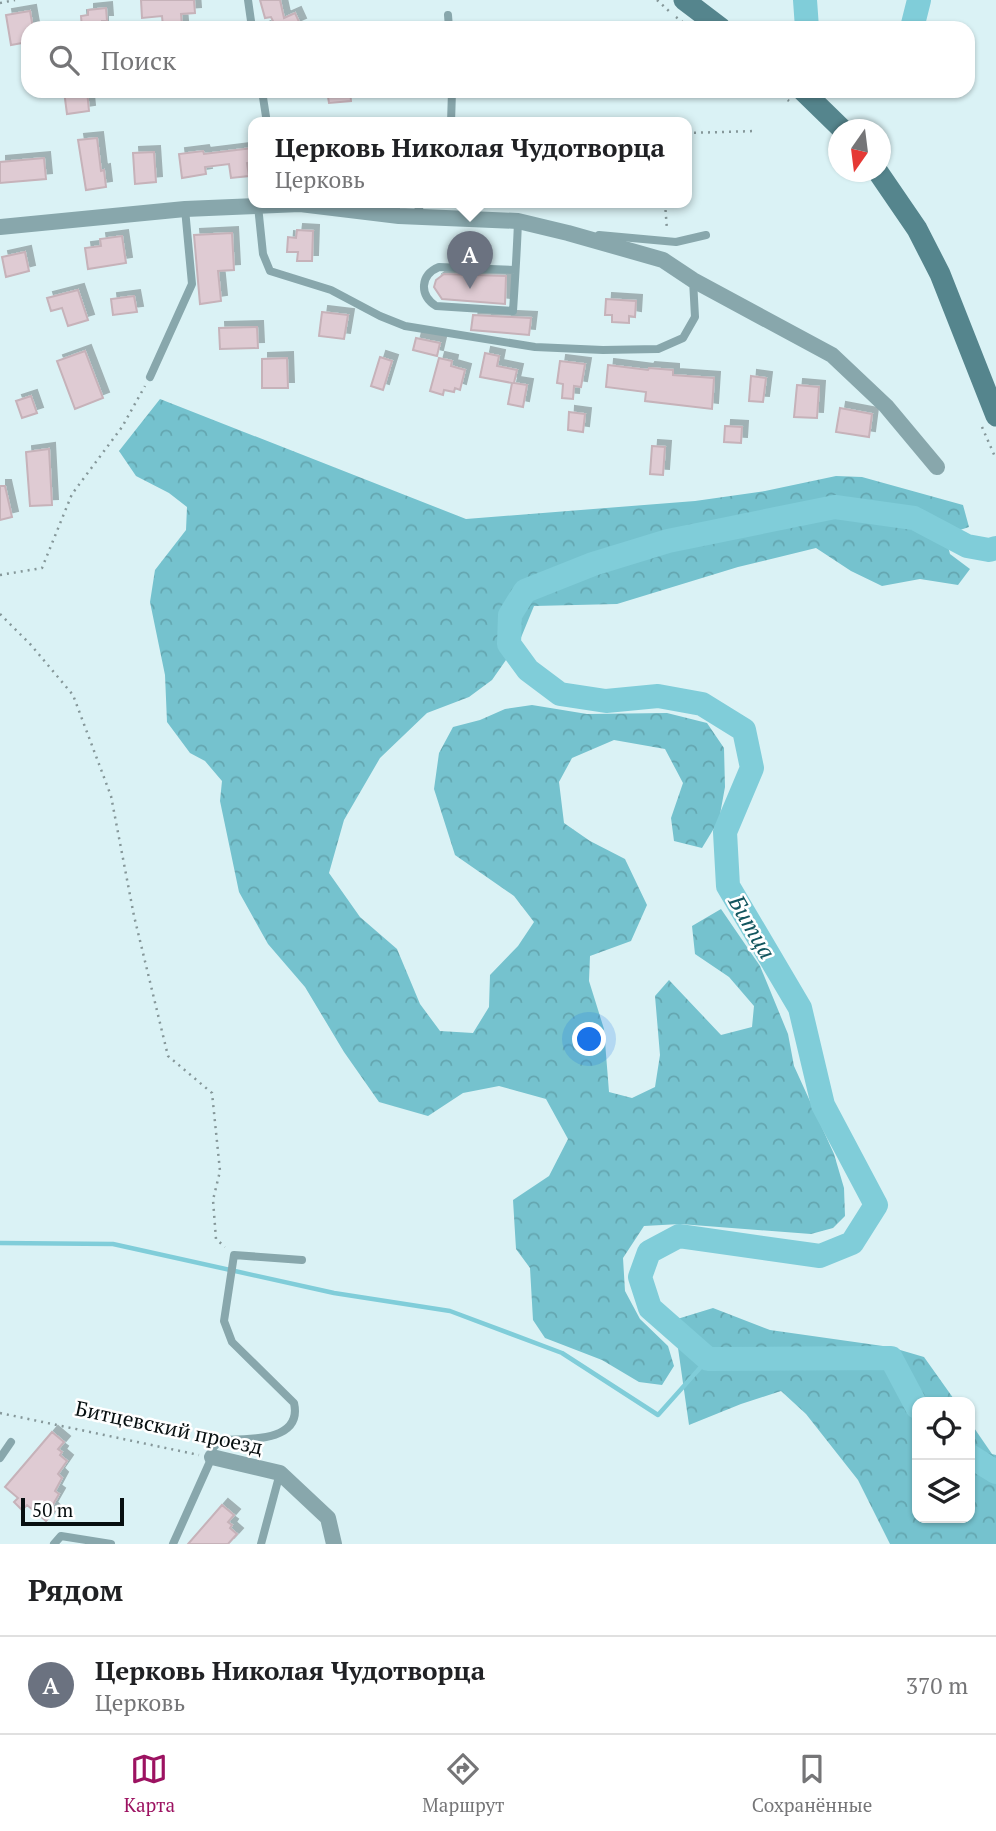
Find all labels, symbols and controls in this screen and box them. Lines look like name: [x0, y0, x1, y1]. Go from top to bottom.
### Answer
search box: [21, 21, 975, 98]
icon: search: [45, 41, 83, 79]
text: Поиск: [101, 43, 176, 77]
popup: [248, 117, 692, 208]
north arrow: [828, 119, 891, 182]
text: Церковь Николая Чудотворца: [275, 130, 665, 164]
text: Церковь: [275, 164, 365, 195]
pin: A: [447, 231, 493, 289]
water label: Битца: [721, 888, 783, 964]
your location: [572, 1022, 606, 1056]
street label: Битцевский проезд: [73, 1393, 266, 1461]
map controls: [912, 1397, 975, 1523]
button: locate: [912, 1397, 975, 1460]
button: layers: [912, 1460, 975, 1523]
scale bar: [21, 1495, 124, 1527]
text: 50 m: [32, 1497, 73, 1522]
text: Рядом: [28, 1570, 123, 1610]
text: Церковь Николая Чудотворца: [95, 1653, 485, 1687]
text: A: [43, 1670, 59, 1701]
text: 370 m: [906, 1670, 968, 1701]
text: Церковь: [95, 1687, 185, 1718]
tab: Карта: [124, 1750, 175, 1817]
tab: Маршрут: [422, 1750, 505, 1817]
tab: Сохранённые: [752, 1750, 872, 1817]

